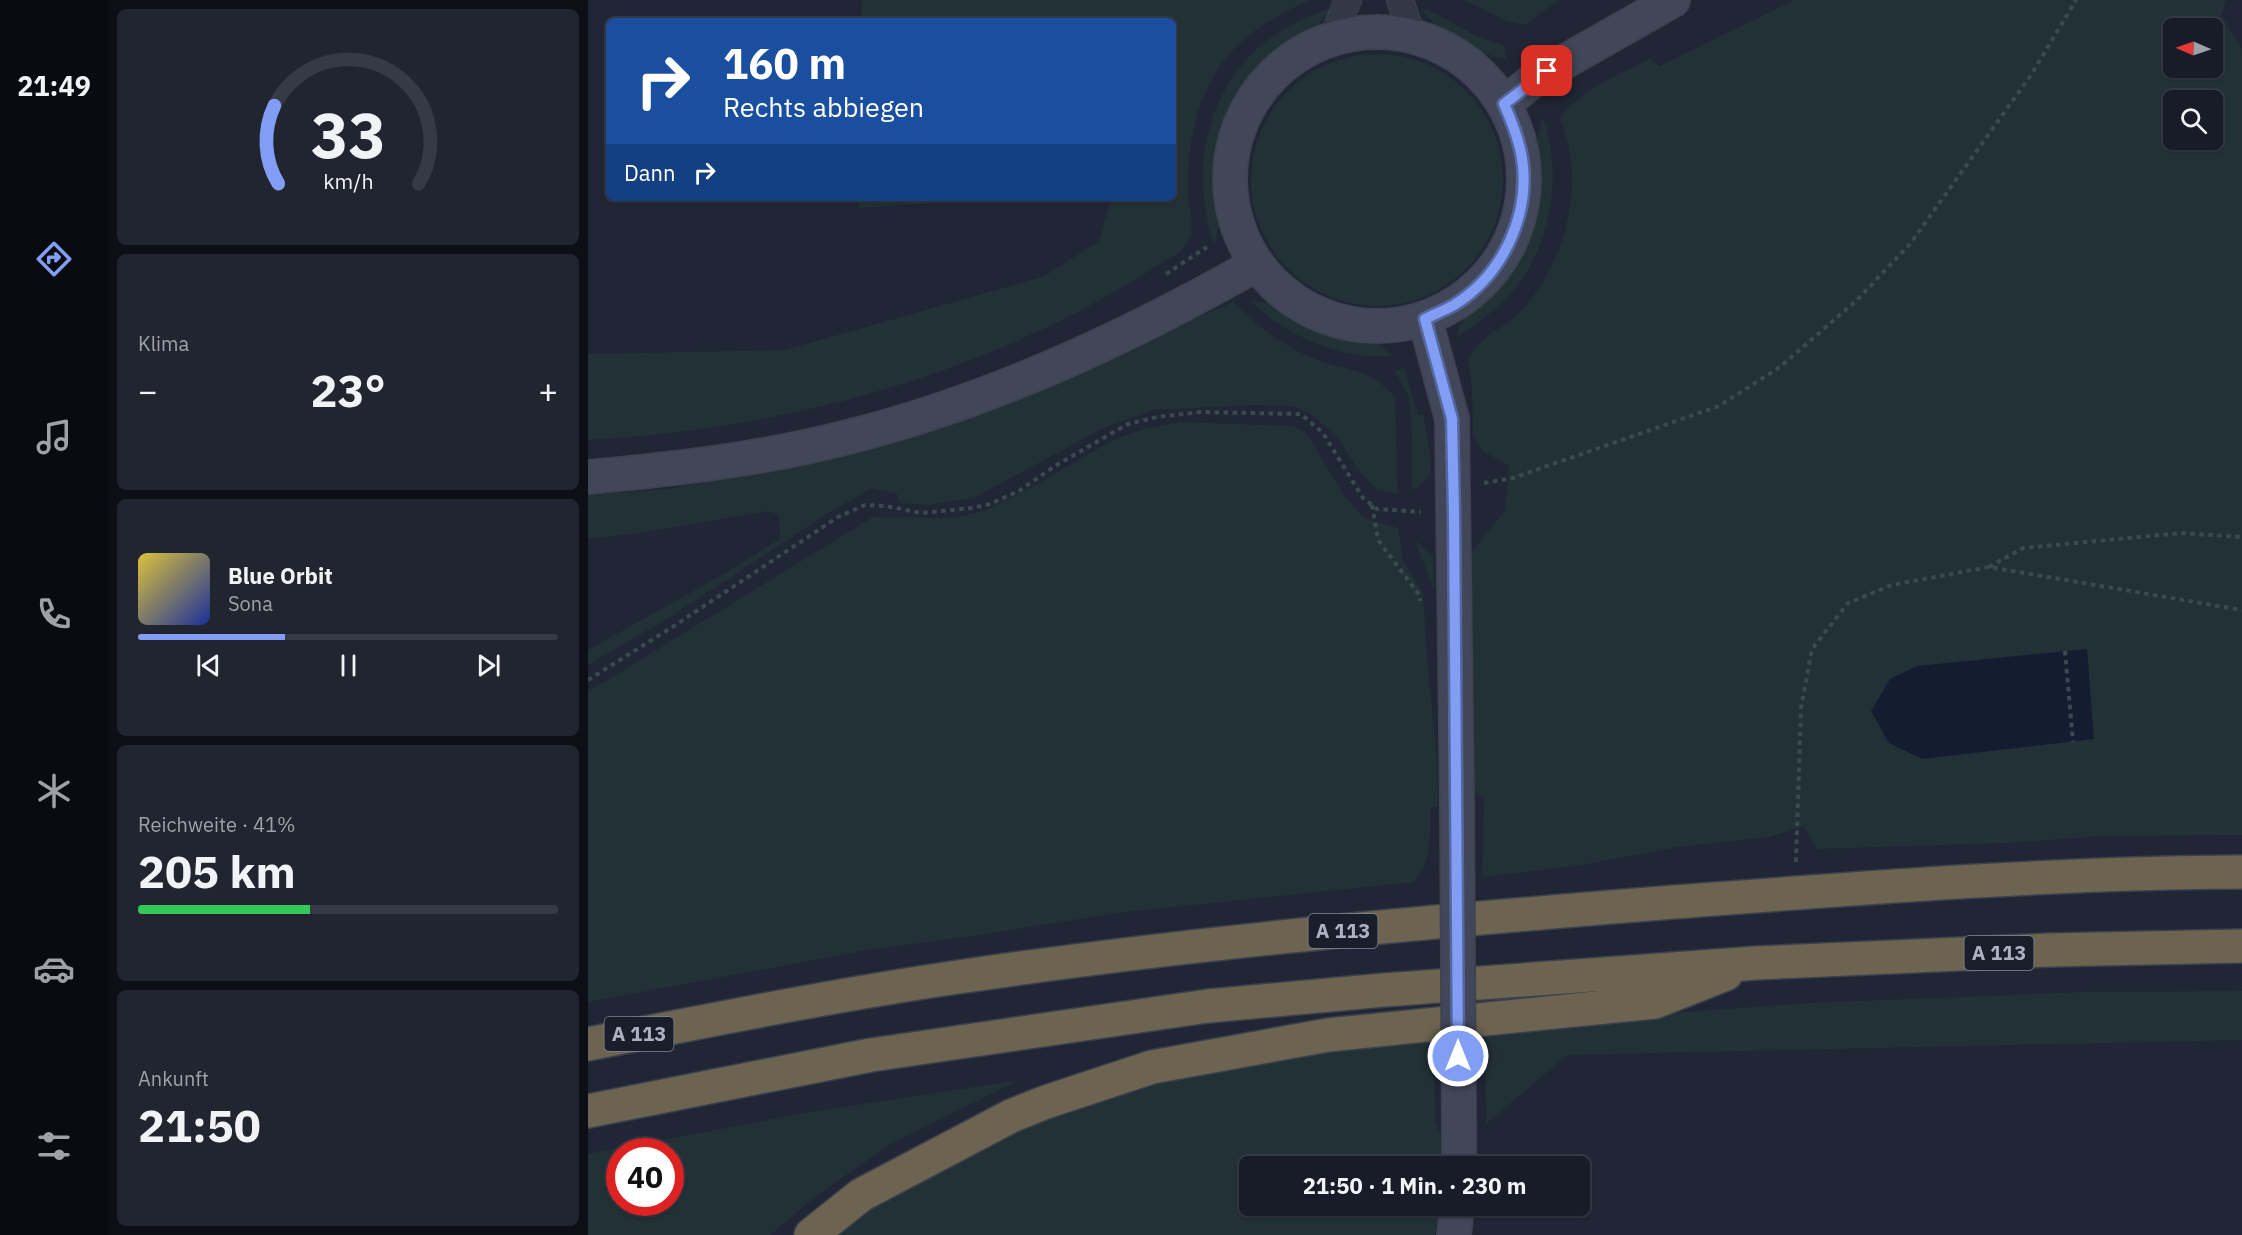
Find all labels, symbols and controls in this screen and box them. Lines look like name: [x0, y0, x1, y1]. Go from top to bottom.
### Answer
north arrow: [2163, 18, 2223, 78]
map controls: [2163, 18, 2223, 150]
text: 160 m: [723, 36, 846, 91]
icon: right: [624, 42, 702, 120]
pin: [1521, 45, 1572, 96]
icon: arrive: [1530, 54, 1563, 87]
text: 21:49: [17, 68, 91, 103]
text: Rechts abbiegen: [723, 89, 924, 124]
button: search: [2163, 90, 2223, 150]
text: 33: [311, 94, 385, 175]
icon: right: [688, 156, 721, 189]
text: Dann: [624, 158, 676, 187]
text: km/h: [323, 167, 373, 195]
icon: directions: [33, 238, 75, 280]
text: Klima: [138, 330, 189, 357]
text: 23°: [310, 361, 386, 419]
text: −: [138, 369, 158, 412]
text: +: [538, 369, 558, 412]
icon: music: [33, 416, 75, 458]
text: Blue Orbit: [228, 561, 333, 590]
text: Sona: [228, 590, 273, 617]
icon: phone: [33, 593, 75, 635]
icon: previous: [192, 649, 225, 682]
icon: pause: [332, 649, 365, 682]
icon: next: [472, 649, 505, 682]
icon: climate: [33, 770, 75, 812]
text: Reichweite · 41%: [138, 811, 295, 838]
text: 205 km: [138, 842, 296, 900]
road number: A 113: [1308, 914, 1377, 948]
road number: A 113: [1964, 936, 2034, 970]
icon: car: [33, 948, 75, 990]
road number: A 113: [604, 1017, 674, 1051]
position arrow: [1426, 1024, 1490, 1088]
text: Ankunft: [138, 1065, 209, 1092]
text: 21:50: [138, 1096, 261, 1154]
icon: filters: [33, 1125, 75, 1167]
speed limit sign: 40: [606, 1138, 684, 1216]
text: 21:50 · 1 Min. · 230 m: [1303, 1171, 1526, 1200]

